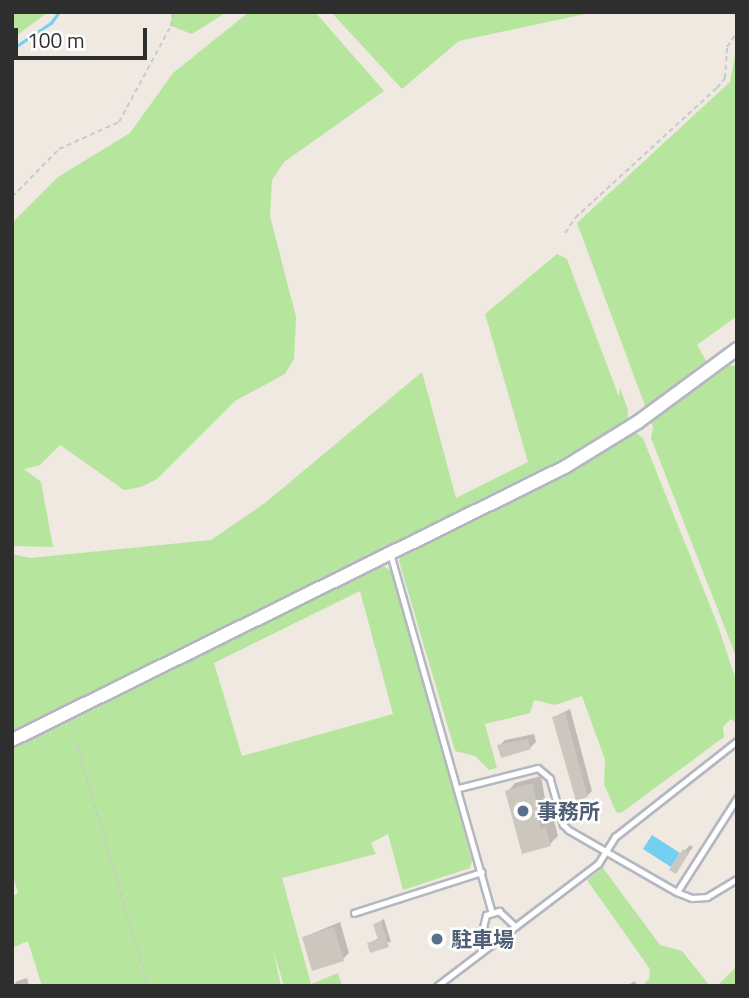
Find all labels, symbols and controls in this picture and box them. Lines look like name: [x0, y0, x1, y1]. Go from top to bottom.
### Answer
scale bar: [18, 14, 150, 58]
text: 100 m: [27, 24, 84, 56]
place label: 事務所: [537, 798, 600, 824]
marker: 事務所: [515, 803, 531, 819]
place label: 駐車場: [451, 926, 514, 952]
marker: 駐車場: [429, 931, 445, 947]

